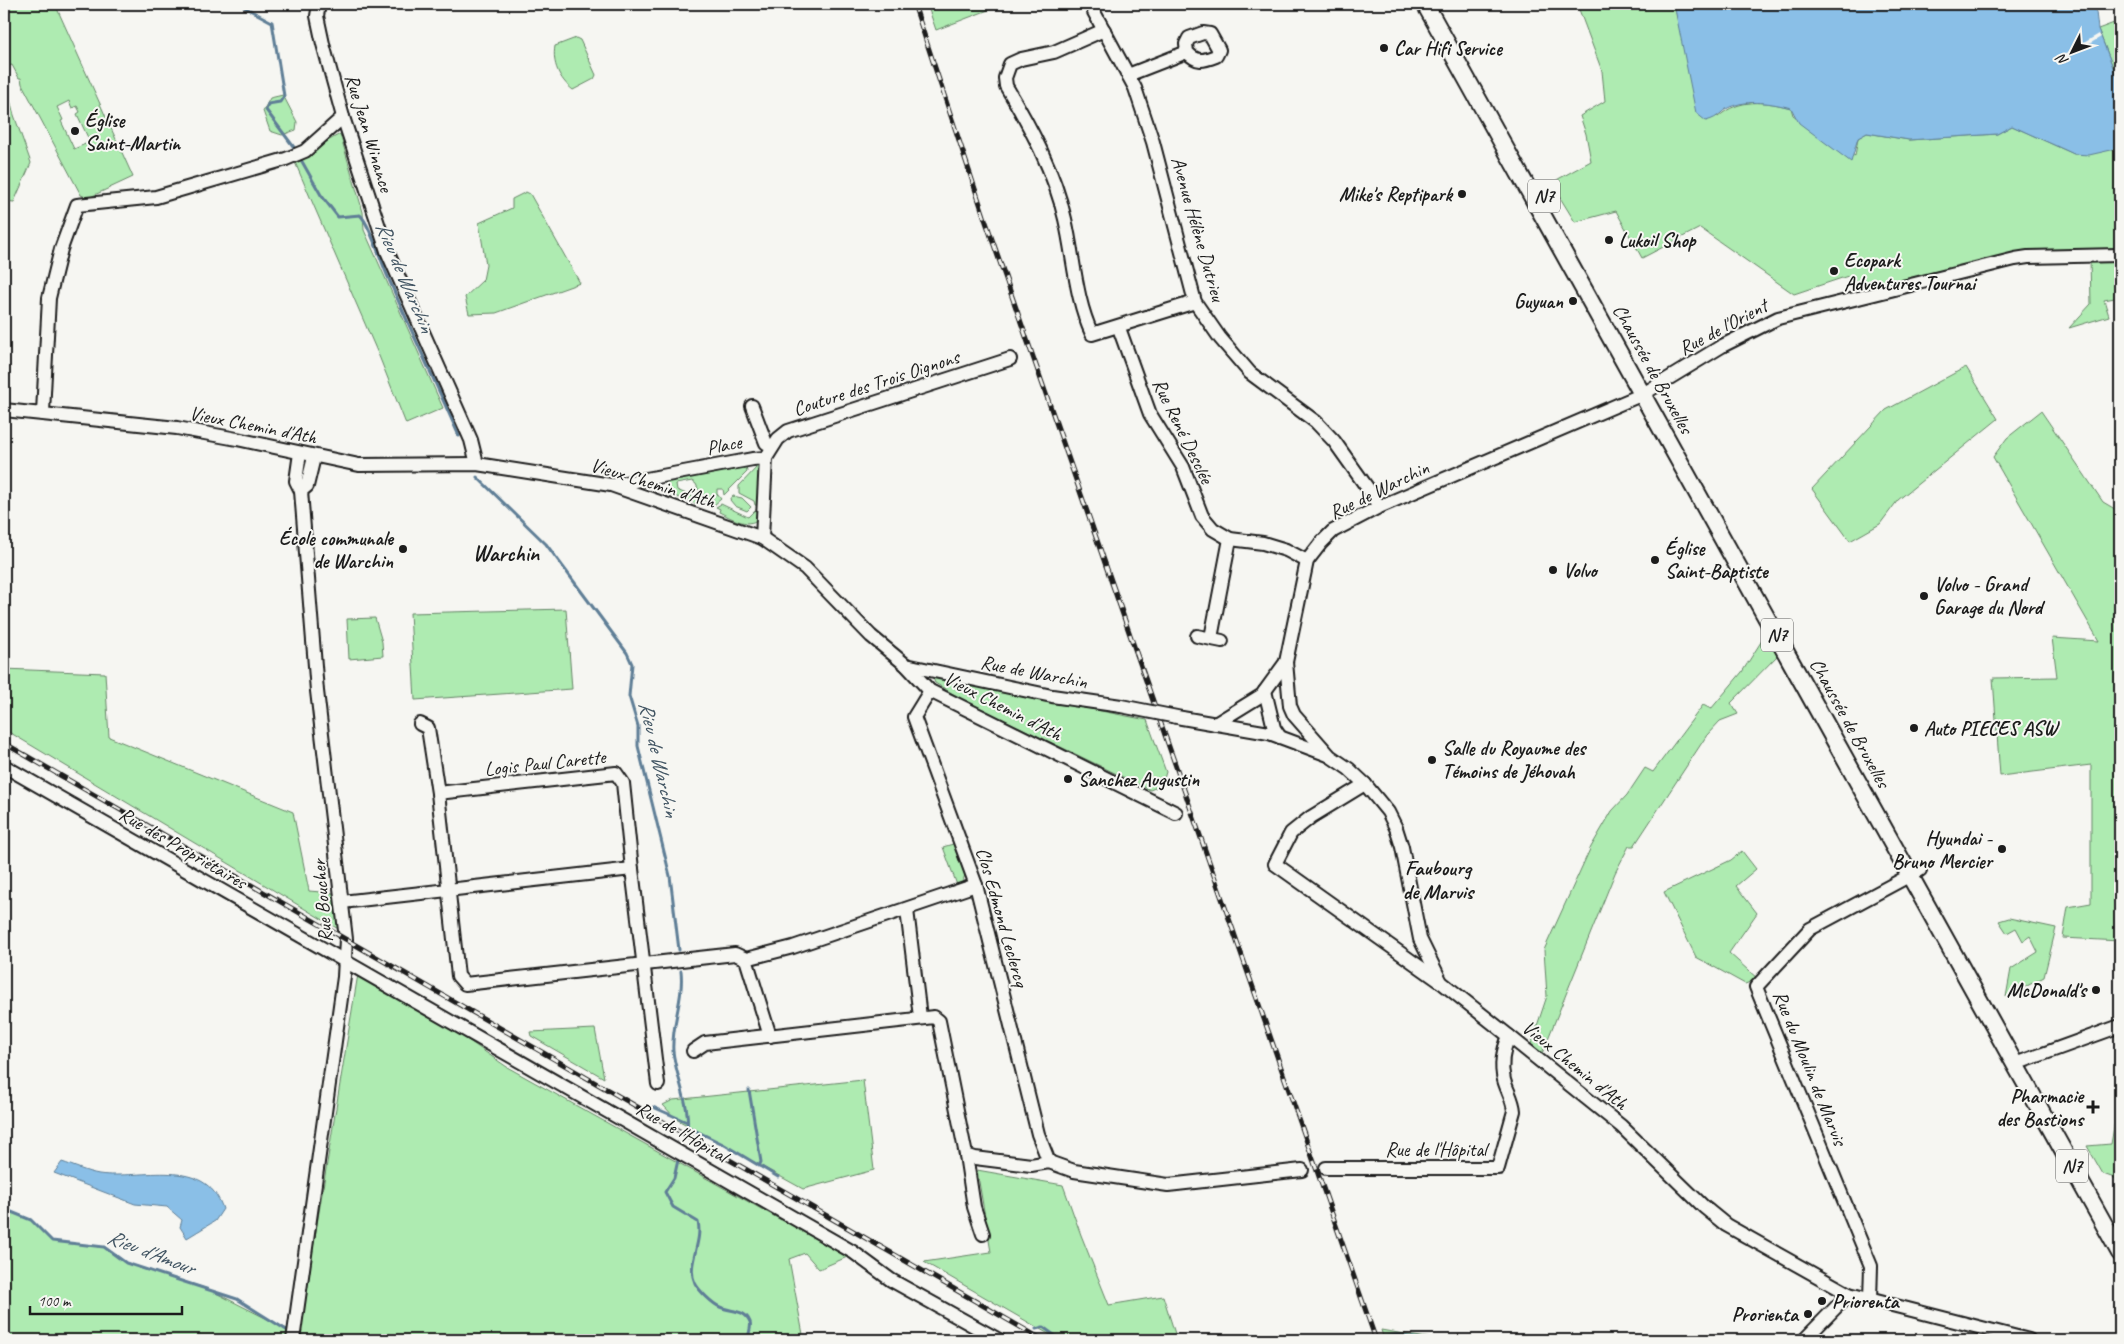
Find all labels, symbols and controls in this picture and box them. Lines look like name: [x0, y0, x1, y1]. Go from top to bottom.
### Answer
north arrow: [2046, 28, 2096, 78]
place label: Car Hifi Service: [1394, 36, 1503, 61]
marker: Car Hifi Service: [1378, 42, 1390, 54]
text: N: [2052, 50, 2072, 69]
street label: Rue Jean Winance: [339, 71, 399, 196]
place label: Église Saint-Martin: [85, 108, 182, 156]
marker: Église Saint-Martin: [69, 125, 81, 137]
street label: Avenue Hélène Dutrieu: [1165, 154, 1231, 306]
road number: N7: [1528, 180, 1560, 212]
place label: Mike's Reptipark: [1339, 182, 1454, 207]
marker: Mike's Reptipark: [1456, 188, 1468, 200]
water label: Rieu de Warchin: [370, 218, 440, 337]
place label: Lukoil Shop: [1619, 228, 1697, 253]
marker: Lukoil Shop: [1603, 234, 1615, 246]
place label: Ecopark Adventures Tournai: [1844, 248, 1978, 296]
marker: Ecopark Adventures Tournai: [1828, 265, 1840, 277]
place label: Guyuan: [1514, 289, 1564, 314]
street label: Rue de l'Orient: [1674, 292, 1775, 361]
marker: Guyuan: [1567, 295, 1579, 307]
street label: Chaussée de Bruxelles: [1607, 300, 1700, 440]
street label: Couture des Trois Oignons: [790, 344, 964, 422]
street label: Rue René Desclée: [1147, 374, 1220, 489]
street label: Vieux Chemin d'Ath: [187, 400, 320, 450]
street label: Place: [704, 429, 745, 461]
street label: Vieux Chemin d'Ath: [588, 452, 719, 514]
street label: Rue de Warchin: [1325, 455, 1434, 525]
place label: École communale de Warchin: [279, 526, 394, 574]
place label: Église Saint-Baptiste: [1665, 536, 1769, 584]
district label: Warchin: [473, 540, 540, 568]
marker: École communale de Warchin: [397, 543, 409, 555]
marker: Église Saint-Baptiste: [1649, 554, 1661, 566]
place label: Volvo: [1563, 558, 1599, 583]
marker: Volvo: [1547, 564, 1559, 576]
place label: Volvo - Grand Garage du Nord: [1934, 572, 2046, 620]
marker: Volvo - Grand Garage du Nord: [1918, 590, 1930, 602]
road number: N7: [1761, 618, 1793, 652]
street label: Rue de Warchin: [979, 649, 1090, 695]
street label: Chaussée de Bruxelles: [1804, 654, 1897, 794]
street label: Vieux Chemin d'Ath: [940, 666, 1067, 747]
water label: Rieu de Warchin: [633, 699, 685, 820]
place label: Auto PIECES ASW: [1924, 716, 2060, 741]
marker: Auto PIECES ASW: [1908, 722, 1920, 734]
place label: Salle du Royaume des Témoins de Jéhovah: [1442, 736, 1587, 784]
street label: Logis Paul Carette: [483, 744, 608, 782]
marker: Salle du Royaume des Témoins de Jéhovah: [1426, 754, 1438, 766]
place label: Sanchez Augustin: [1078, 767, 1200, 792]
marker: Sanchez Augustin: [1062, 773, 1074, 785]
street label: Rue des Propriétaires: [115, 801, 253, 896]
place label: Hyundai - Bruno Mercier: [1892, 826, 1995, 874]
marker: Hyundai - Bruno Mercier: [1996, 843, 2008, 855]
street label: Clos Edmond Leclercq: [970, 844, 1035, 992]
district label: Faubourg de Marvis: [1403, 855, 1476, 905]
street label: Rue Boucher: [306, 857, 338, 944]
place label: McDonald's: [2007, 978, 2088, 1003]
marker: McDonald's: [2090, 984, 2102, 996]
street label: Rue du Moulin de Marvis: [1768, 987, 1853, 1151]
street label: Vieux Chemin d'Ath: [1517, 1015, 1634, 1116]
place label: Pharmacie des Bastions: [1997, 1084, 2085, 1132]
street label: Rue de l'Hôpital: [632, 1096, 735, 1170]
marker: Pharmacie des Bastions: [2087, 1101, 2099, 1113]
street label: Rue de l'Hôpital: [1385, 1137, 1490, 1162]
road number: N7: [2056, 1150, 2088, 1182]
water label: Rieu d'Amour: [104, 1224, 201, 1282]
scale bar: [30, 1284, 182, 1316]
place label: Priorenta: [1832, 1289, 1901, 1314]
text: 100 m: [38, 1292, 72, 1311]
marker: Priorenta: [1816, 1295, 1828, 1307]
place label: Prorienta: [1732, 1302, 1800, 1327]
marker: Prorienta: [1802, 1308, 1814, 1320]

